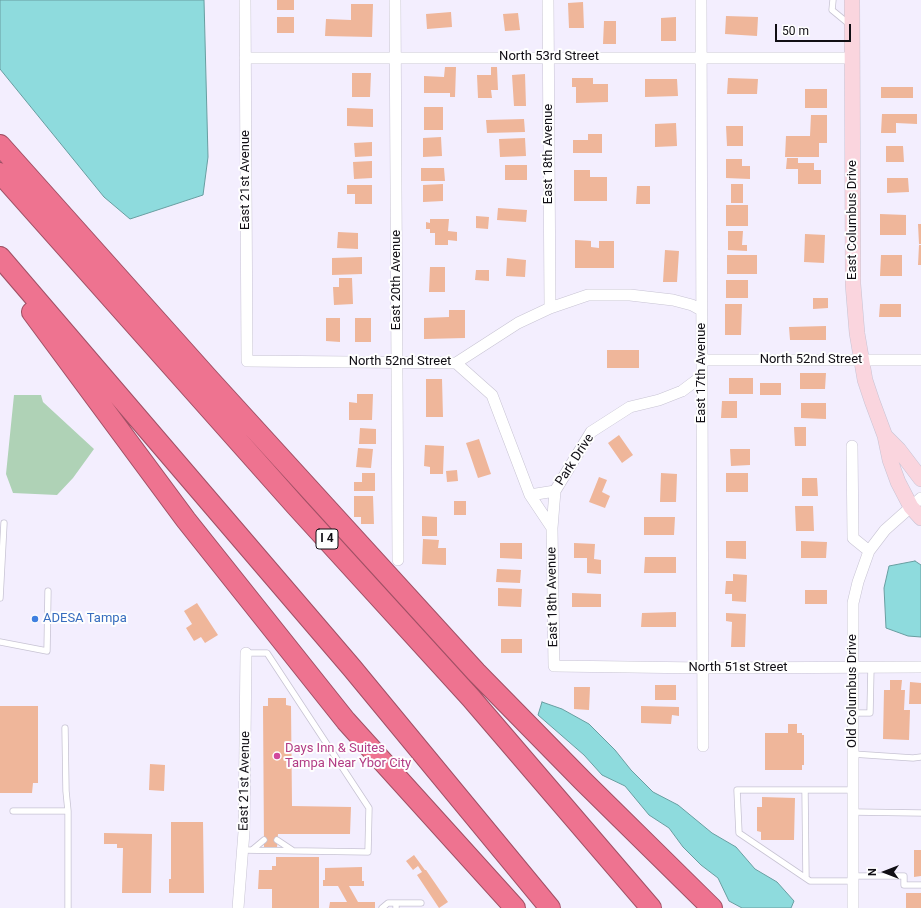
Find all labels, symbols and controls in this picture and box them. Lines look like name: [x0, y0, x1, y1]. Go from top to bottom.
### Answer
scale bar: [777, 16, 853, 42]
text: 50 m: [782, 24, 809, 38]
street label: North 53rd Street: [499, 49, 599, 65]
street label: East 18th Avenue: [541, 104, 557, 204]
street label: East 21st Avenue: [238, 130, 254, 230]
street label: East Columbus Drive: [845, 160, 861, 280]
street label: East 20th Avenue: [389, 230, 405, 330]
street label: East 17th Avenue: [694, 323, 710, 423]
street label: North 52nd Street: [760, 352, 862, 368]
street label: North 52nd Street: [349, 354, 451, 370]
street label: Park Drive: [552, 431, 598, 489]
road number: I 4: [316, 529, 338, 549]
street label: East 18th Avenue: [544, 547, 562, 647]
place label: ADESA Tampa: [43, 611, 127, 627]
marker: ADESA Tampa: [30, 614, 40, 624]
street label: Old Columbus Drive: [845, 634, 861, 748]
street label: North 51st Street: [688, 660, 788, 676]
street label: East 21st Avenue: [236, 731, 254, 831]
place label: Days Inn & Suites Tampa Near Ybor City: [285, 741, 411, 772]
marker: Days Inn & Suites Tampa Near Ybor City: [272, 751, 282, 761]
north arrow: [865, 852, 905, 892]
text: N: [866, 868, 879, 876]

